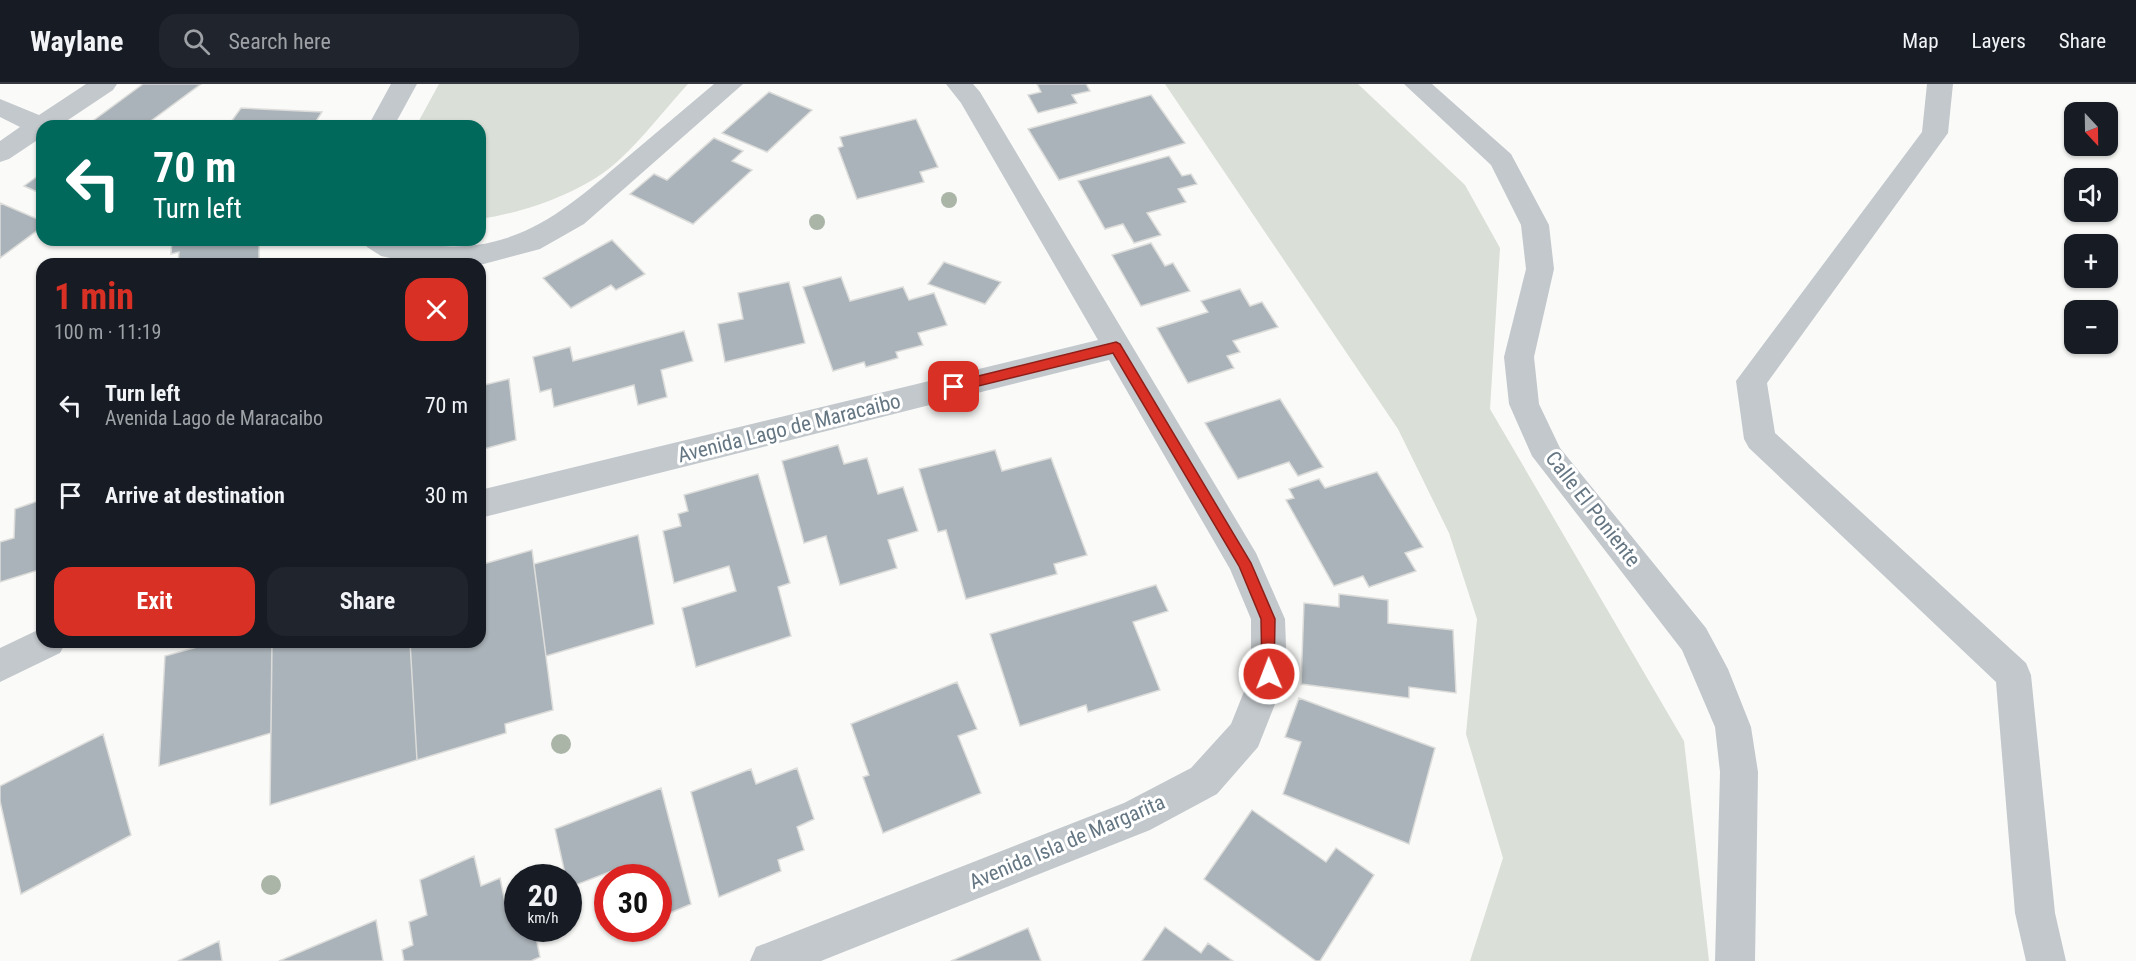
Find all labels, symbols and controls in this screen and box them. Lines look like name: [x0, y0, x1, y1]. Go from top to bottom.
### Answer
search box: [159, 14, 579, 68]
text: Waylane: [30, 25, 123, 58]
icon: search: [180, 25, 213, 58]
text: Search here: [228, 29, 331, 54]
text: Map: [1902, 29, 1939, 53]
text: Layers: [1972, 29, 2026, 53]
text: Share: [2059, 29, 2106, 53]
north arrow: [2064, 102, 2118, 156]
map controls: [2064, 102, 2118, 354]
text: 70 m: [153, 143, 236, 192]
icon: left: [54, 144, 132, 222]
button: sound: [2064, 168, 2118, 222]
text: Turn left: [153, 193, 242, 225]
button: +: [2064, 234, 2118, 288]
text: 1 min: [54, 276, 134, 318]
button: close: [405, 278, 468, 341]
button: −: [2064, 300, 2118, 354]
text: 100 m · 11:19: [54, 320, 161, 344]
pin: [928, 361, 979, 412]
icon: arrive: [937, 370, 970, 403]
text: Turn left: [105, 381, 180, 406]
icon: left: [54, 389, 87, 422]
street label: Avenida Lago de Maracaibo: [675, 389, 903, 467]
text: 70 m: [425, 393, 468, 418]
text: Avenida Lago de Maracaibo: [105, 406, 323, 430]
street label: Calle El Poniente: [1541, 447, 1645, 571]
icon: arrive: [54, 479, 87, 512]
text: Arrive at destination: [105, 483, 285, 508]
text: 30 m: [425, 483, 468, 508]
button: Exit: [54, 567, 255, 636]
button: Share: [267, 567, 468, 636]
position arrow: [1237, 642, 1301, 706]
street label: Avenida Isla de Margarita: [966, 790, 1168, 894]
speed limit sign: 30: [594, 864, 672, 942]
text: 20: [528, 878, 558, 913]
text: km/h: [528, 909, 558, 927]

